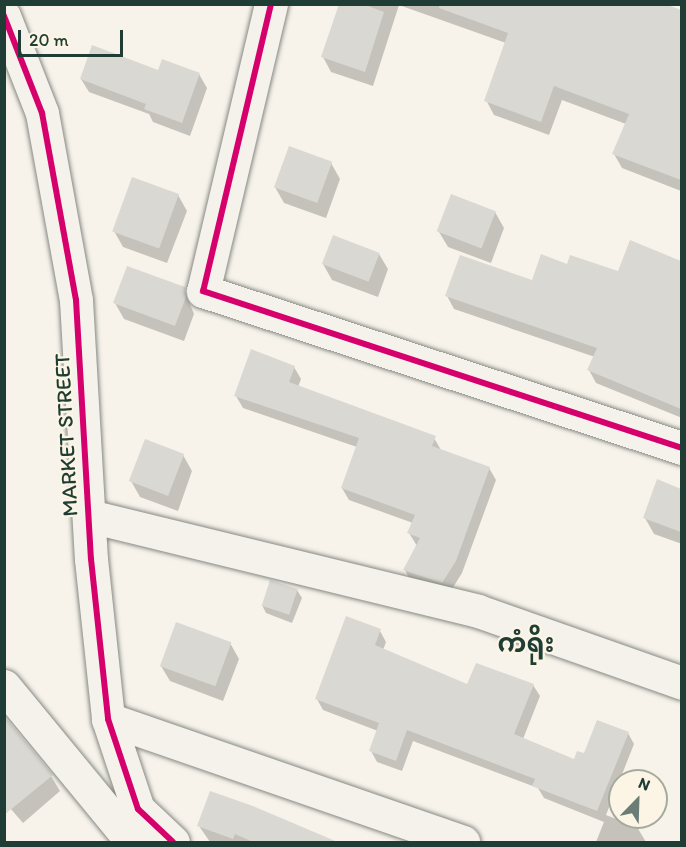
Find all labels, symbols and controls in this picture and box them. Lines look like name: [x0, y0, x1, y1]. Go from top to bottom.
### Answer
scale bar: [21, 18, 126, 56]
text: 20 m: [29, 29, 69, 51]
street label: MARKET STREET: [49, 353, 83, 517]
district label: ကံရိုး: [498, 628, 554, 660]
north arrow: [608, 769, 668, 829]
text: N: [636, 773, 653, 795]

